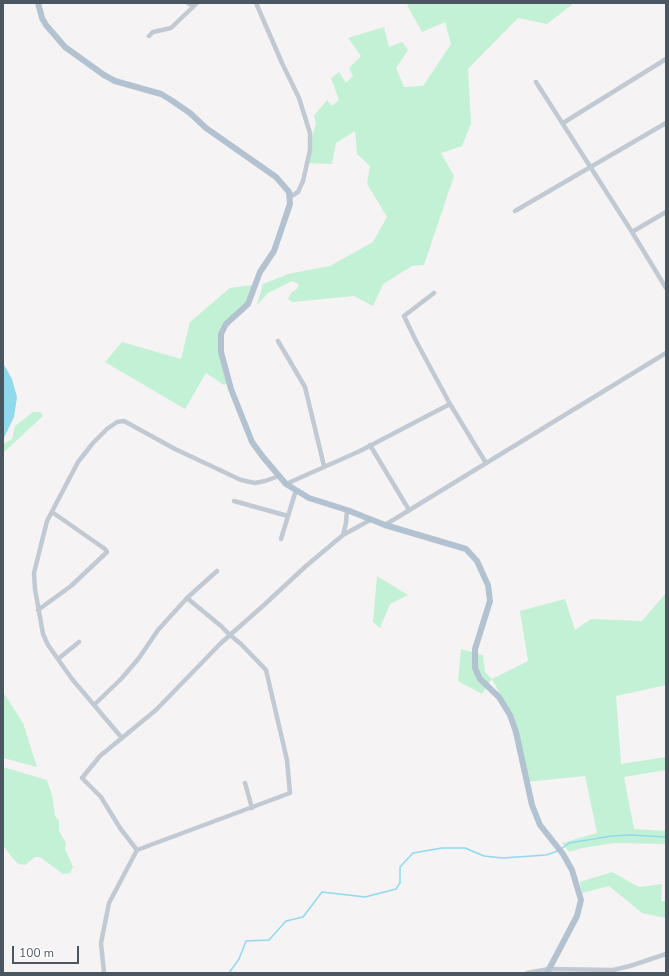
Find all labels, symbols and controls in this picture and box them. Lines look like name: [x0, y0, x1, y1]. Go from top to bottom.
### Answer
scale bar: [14, 938, 81, 964]
text: 100 m: [19, 945, 54, 961]

